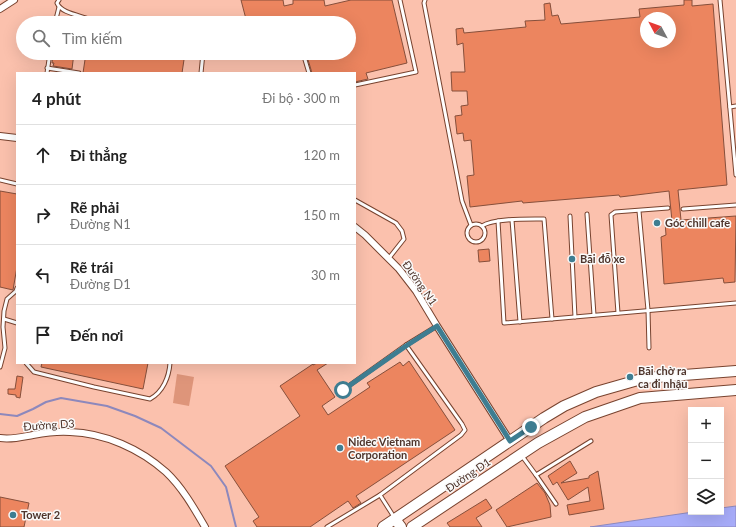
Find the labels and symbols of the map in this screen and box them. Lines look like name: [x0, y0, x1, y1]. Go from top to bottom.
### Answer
north arrow: [640, 12, 676, 48]
place label: Góc chill cafe: [665, 216, 730, 229]
marker: Góc chill cafe: [652, 218, 662, 228]
place label: Bãi đỗ xe: [580, 252, 625, 265]
marker: Bãi đỗ xe: [567, 254, 577, 264]
street label: Đường N1: [400, 258, 440, 308]
place label: Bãi chờ ra ca đi nhậu: [638, 364, 687, 390]
marker: Bãi chờ ra ca đi nhậu: [625, 372, 635, 382]
route start: [334, 381, 352, 399]
street label: Đường D3: [23, 416, 75, 433]
route end: [522, 418, 540, 436]
place label: Nidec Vietnam Corporation: [348, 435, 420, 461]
marker: Nidec Vietnam Corporation: [335, 443, 345, 453]
street label: Đường D1: [443, 455, 493, 494]
place label: Tower 2: [21, 508, 60, 521]
marker: Tower 2: [8, 510, 18, 520]

